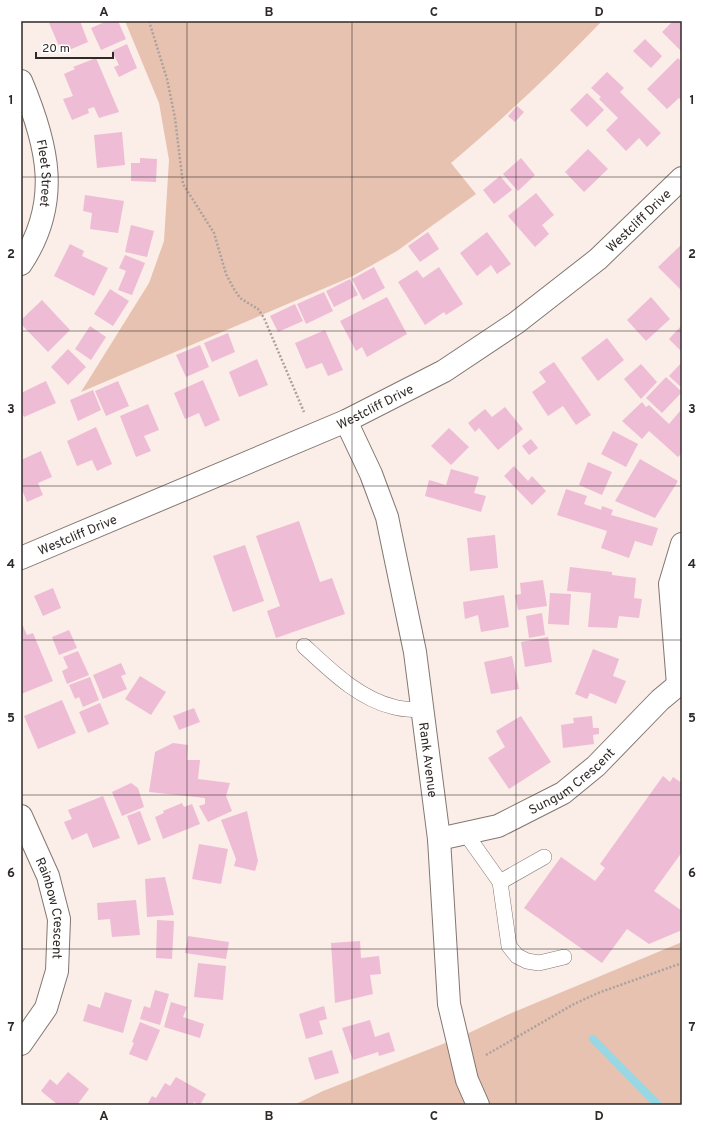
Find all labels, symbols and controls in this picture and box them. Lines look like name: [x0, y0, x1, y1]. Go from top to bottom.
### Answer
text: A: [99, 5, 109, 21]
text: B: [265, 5, 274, 21]
text: C: [430, 5, 438, 21]
text: D: [594, 5, 604, 21]
scale bar: [36, 34, 113, 60]
text: 20 m: [42, 41, 70, 57]
text: 1: [8, 93, 14, 109]
text: 1: [689, 93, 695, 109]
street label: Fleet Street: [31, 138, 53, 208]
street label: Westcliff Drive: [604, 187, 675, 257]
text: 2: [7, 247, 15, 263]
text: 2: [688, 247, 696, 263]
street label: Westcliff Drive: [335, 382, 417, 434]
text: 3: [7, 402, 15, 418]
text: 3: [688, 402, 696, 418]
street label: Westcliff Drive: [36, 512, 120, 560]
text: 4: [7, 557, 15, 573]
text: 4: [688, 557, 696, 573]
text: 5: [7, 711, 15, 727]
text: 5: [688, 711, 696, 727]
street label: Rank Avenue: [414, 721, 440, 799]
street label: Sungum Crescent: [526, 745, 619, 819]
street label: Rainbow Crescent: [31, 855, 65, 959]
text: 6: [7, 866, 15, 882]
text: 6: [688, 866, 696, 882]
text: 7: [8, 1020, 15, 1036]
text: 7: [689, 1020, 696, 1036]
text: A: [99, 1109, 109, 1125]
text: B: [265, 1109, 274, 1125]
text: C: [430, 1109, 438, 1125]
text: D: [594, 1109, 604, 1125]

